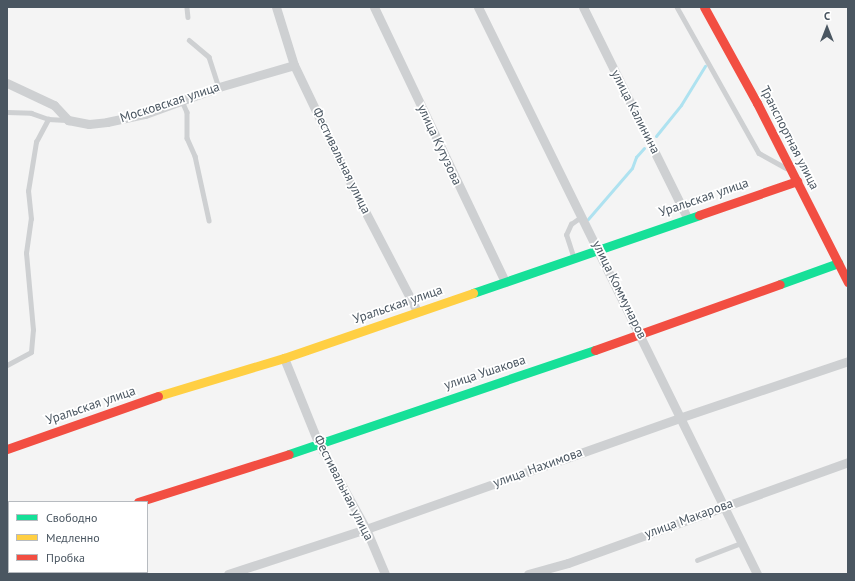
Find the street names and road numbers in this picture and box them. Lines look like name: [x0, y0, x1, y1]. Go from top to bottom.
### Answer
street label: улица Калинина: [607, 67, 663, 157]
street label: Московская улица: [118, 80, 222, 126]
street label: Транспортная улица: [756, 84, 822, 192]
street label: улица Кутузова: [413, 102, 465, 188]
street label: Фестивальная улица: [309, 105, 373, 217]
street label: Уральская улица: [657, 175, 751, 221]
street label: улица Коммунаров: [588, 238, 650, 342]
street label: Уральская улица: [351, 282, 445, 328]
street label: улица Ушакова: [442, 352, 528, 394]
street label: Уральская улица: [44, 383, 138, 429]
street label: Фестивальная улица: [310, 433, 376, 543]
street label: улица Нахимова: [491, 445, 585, 491]
street label: улица Макарова: [643, 496, 735, 542]

